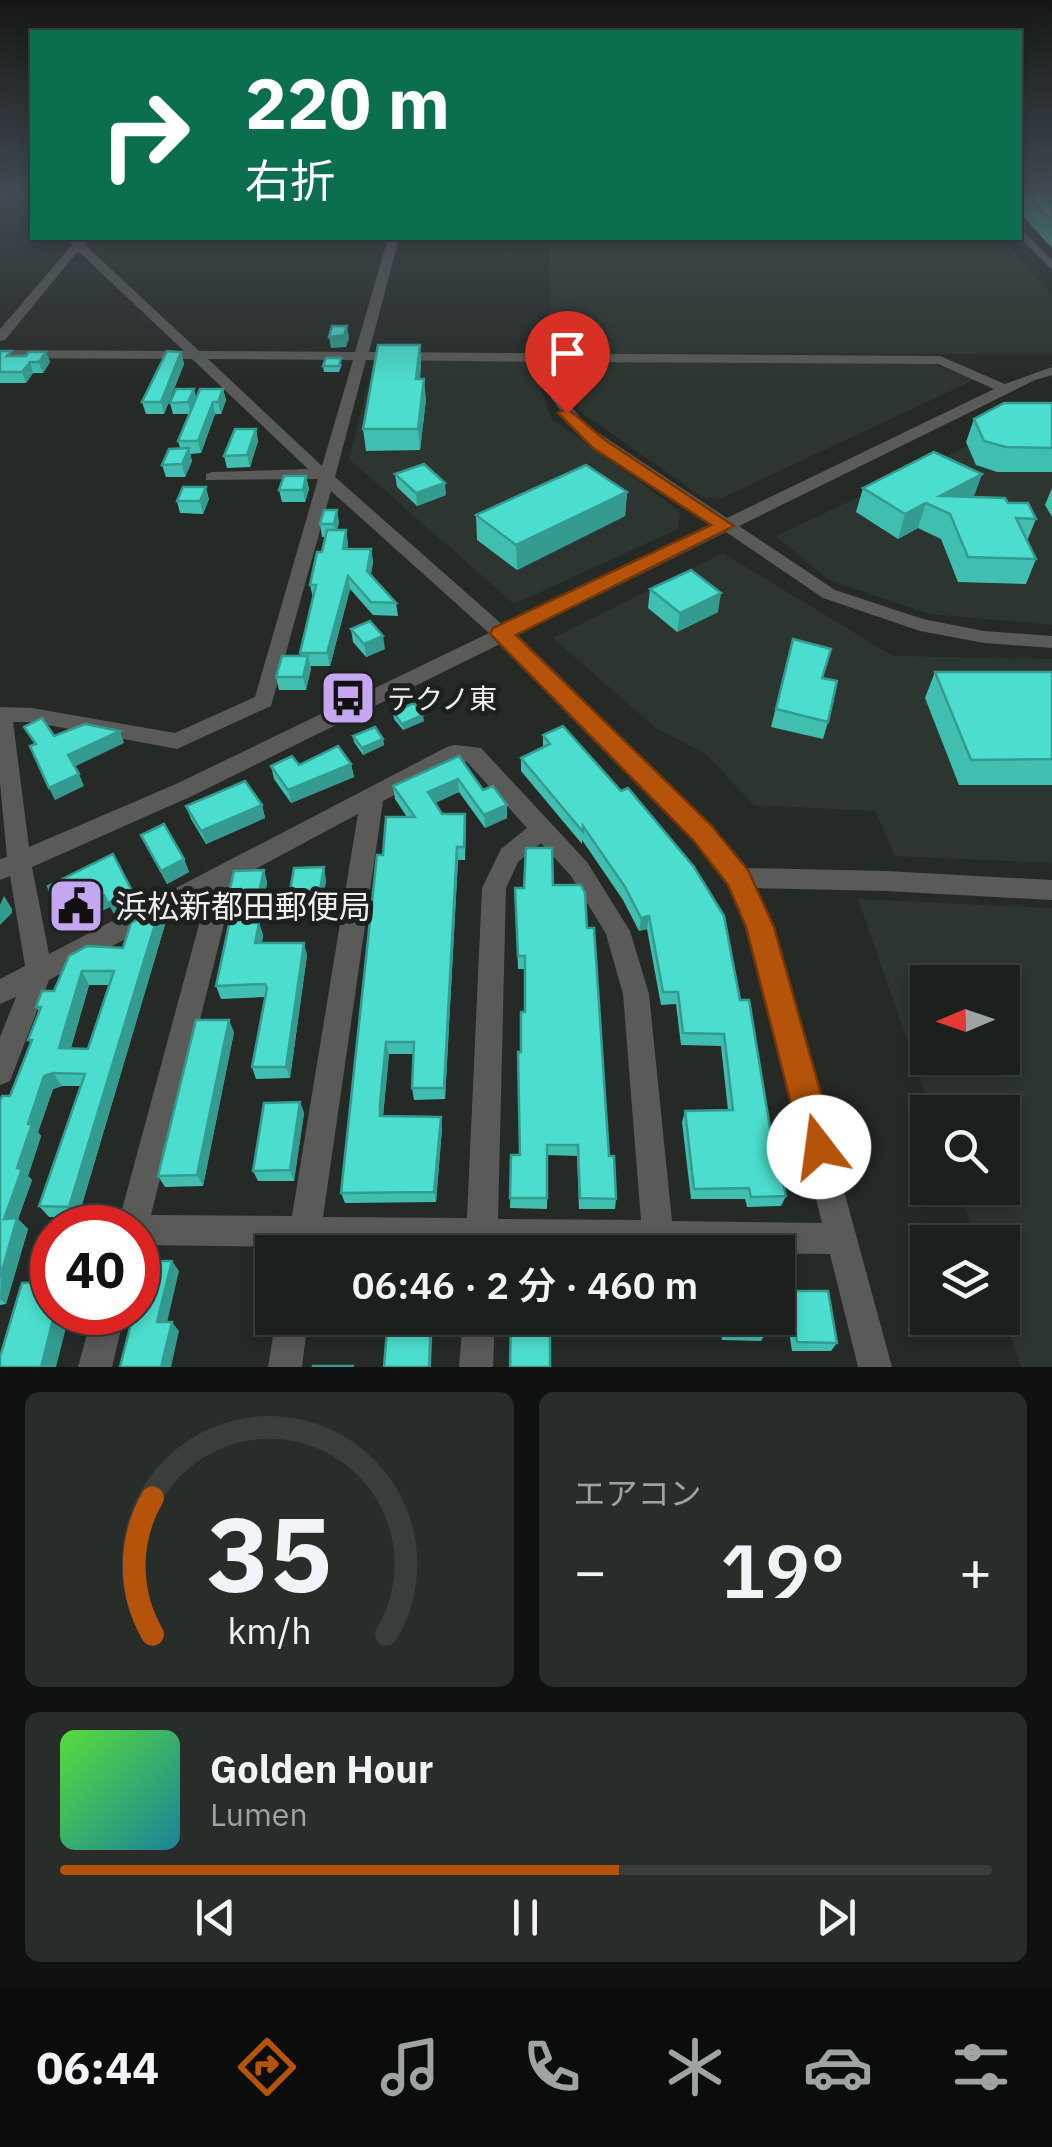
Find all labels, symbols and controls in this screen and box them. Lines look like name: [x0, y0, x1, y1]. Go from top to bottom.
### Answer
text: 220 m: [245, 57, 450, 148]
icon: right: [80, 70, 210, 200]
text: 右折: [245, 151, 335, 209]
pin: [525, 311, 610, 414]
icon: arrive: [540, 326, 595, 381]
bus stop icon: テクノ東: [318, 668, 378, 728]
place label: テクノ東: [387, 680, 497, 717]
public building icon: 浜松新都田郵便局: [46, 876, 106, 936]
place label: 浜松新都田郵便局: [115, 885, 371, 927]
north arrow: [910, 965, 1020, 1075]
map controls: [910, 965, 1020, 1335]
position arrow: [767, 1095, 871, 1199]
button: search: [910, 1095, 1020, 1205]
speed limit sign: 40: [30, 1205, 160, 1335]
button: layers: [910, 1225, 1020, 1335]
text: 06:46 · 2 分 · 460 m: [352, 1260, 698, 1309]
text: エアコン: [574, 1472, 702, 1514]
text: 35: [207, 1485, 332, 1621]
text: 19°: [720, 1521, 845, 1619]
text: −: [574, 1535, 607, 1606]
text: +: [959, 1535, 992, 1606]
text: km/h: [227, 1607, 311, 1654]
text: Golden Hour: [210, 1744, 433, 1793]
text: Lumen: [210, 1793, 308, 1835]
icon: previous: [188, 1890, 243, 1945]
icon: pause: [498, 1890, 553, 1945]
icon: next: [809, 1890, 864, 1945]
icon: directions: [232, 2032, 302, 2102]
icon: music: [375, 2032, 445, 2102]
icon: phone: [517, 2032, 587, 2102]
icon: climate: [660, 2032, 730, 2102]
icon: car: [803, 2032, 873, 2102]
icon: filters: [946, 2032, 1016, 2102]
text: 06:44: [36, 2038, 159, 2096]

